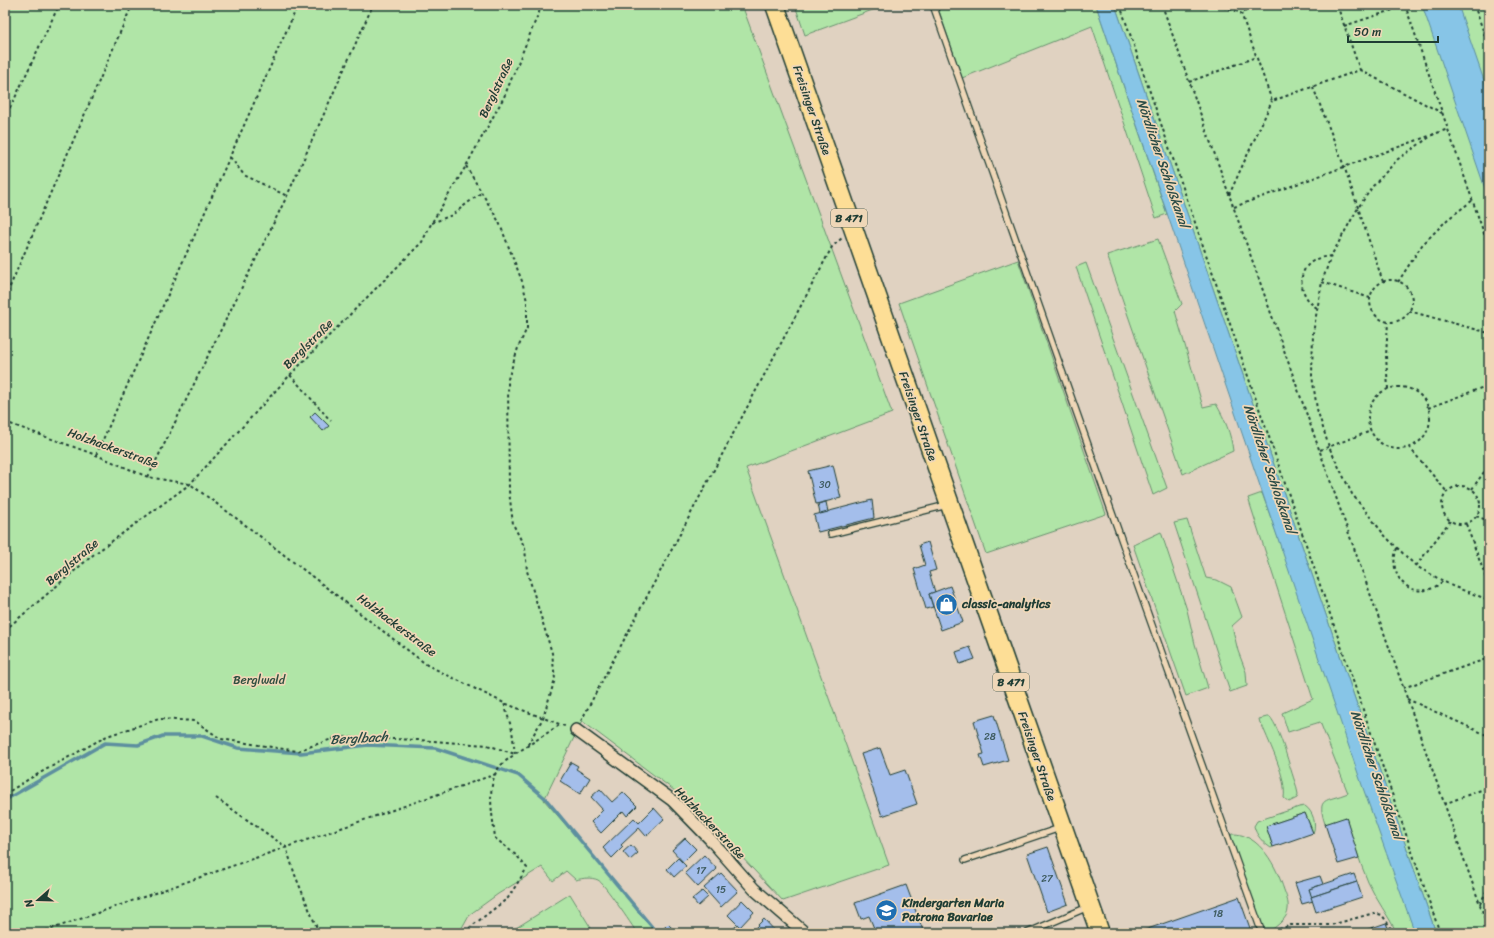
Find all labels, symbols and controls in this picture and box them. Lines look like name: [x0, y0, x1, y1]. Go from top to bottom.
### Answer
scale bar: [1348, 18, 1438, 44]
text: 50 m: [1354, 21, 1381, 43]
street label: Berglstraße: [472, 54, 520, 122]
street label: Freisinger Straße: [786, 62, 838, 158]
water label: Nördlicher Schloßkanal: [1130, 95, 1197, 234]
road number: B 471: [831, 209, 867, 227]
street label: Berglstraße: [277, 313, 339, 375]
street label: Freisinger Straße: [892, 368, 944, 464]
water label: Nördlicher Schloßkanal: [1237, 401, 1304, 540]
street label: Holzhackerstraße: [64, 421, 162, 475]
house number: 30: [819, 476, 831, 494]
street label: Berglstraße: [40, 533, 104, 591]
street label: Holzhackerstraße: [352, 588, 442, 662]
shop icon: classic-analytics: [934, 591, 960, 617]
place label: classic-analytics: [961, 593, 1051, 615]
park label: Berglwald: [233, 669, 286, 691]
road number: B 471: [993, 673, 1029, 691]
water label: Nördlicher Schloßkanal: [1344, 707, 1411, 846]
street label: Freisinger Straße: [1011, 708, 1063, 804]
water label: Berglbach: [330, 725, 389, 751]
house number: 28: [984, 728, 996, 746]
street label: Holzhackerstraße: [669, 781, 751, 865]
house number: 17: [696, 862, 707, 880]
house number: 27: [1041, 870, 1054, 888]
north arrow: [18, 880, 58, 920]
house number: 15: [716, 881, 726, 899]
place label: Kindergarten Maria Patrona Bavariae: [901, 892, 1004, 928]
text: N: [19, 896, 40, 911]
school or university icon: Kindergarten Maria Patrona Bavariae: [873, 897, 899, 923]
house number: 18: [1213, 905, 1223, 923]

